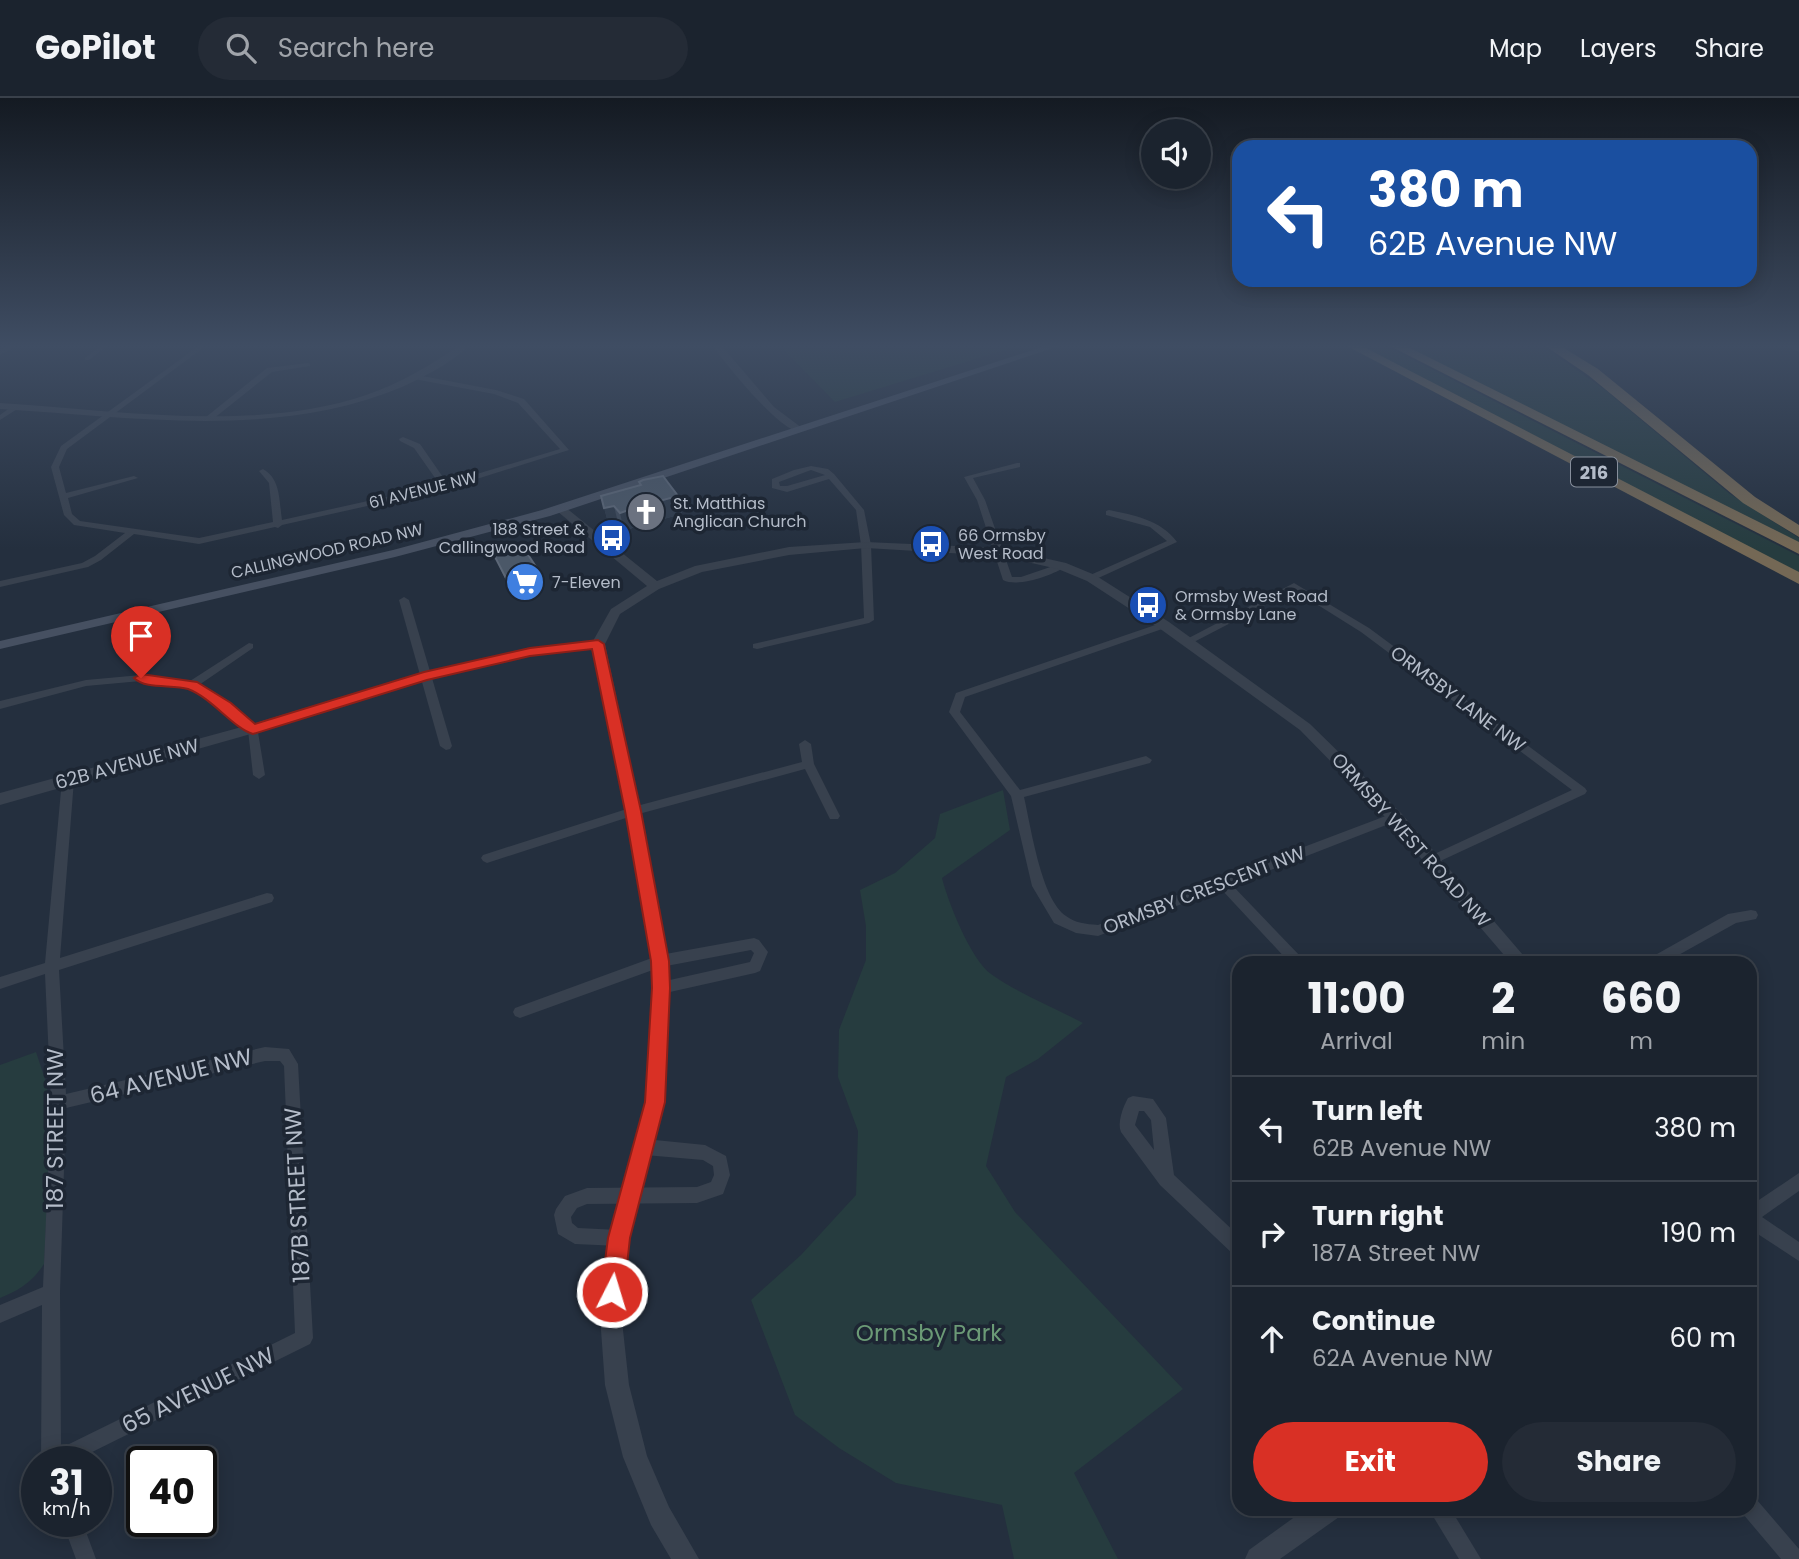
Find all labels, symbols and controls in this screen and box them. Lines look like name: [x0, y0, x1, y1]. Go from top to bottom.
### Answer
search box: [198, 17, 688, 80]
text: GoPilot: [35, 24, 156, 71]
icon: search: [222, 29, 260, 67]
text: Search here: [278, 30, 434, 66]
text: Map: [1489, 32, 1542, 65]
text: Layers: [1580, 32, 1656, 65]
text: Share: [1694, 32, 1764, 65]
map controls: [1141, 119, 1211, 189]
button: sound: [1141, 119, 1211, 189]
text: 380 m: [1368, 156, 1524, 224]
icon: left: [1253, 168, 1344, 259]
text: 62B Avenue NW: [1368, 221, 1617, 266]
road number: 216: [1571, 458, 1617, 486]
street label: 61 AVENUE NW: [366, 465, 480, 515]
church icon: St. Matthias Anglican Church: [625, 491, 667, 533]
place label: St. Matthias Anglican Church: [673, 492, 807, 533]
bus stop icon: 188 Street & Callingwood Road: [591, 517, 633, 559]
street label: CALLINGWOOD ROAD NW: [229, 518, 426, 584]
place label: 188 Street & Callingwood Road: [439, 518, 585, 559]
bus stop icon: 66 Ormsby West Road: [910, 523, 952, 565]
place label: 66 Ormsby West Road: [958, 524, 1046, 565]
supermarket icon: 7-Eleven: [504, 561, 546, 603]
place label: 7-Eleven: [552, 571, 621, 594]
bus stop icon: Ormsby West Road & Ormsby Lane: [1127, 584, 1169, 626]
place label: Ormsby West Road & Ormsby Lane: [1175, 585, 1328, 626]
pin: [111, 606, 171, 678]
icon: arrive: [122, 617, 160, 655]
street label: ORMSBY LANE NW: [1385, 639, 1532, 759]
street label: 62B AVENUE NW: [52, 732, 202, 796]
street label: ORMSBY WEST ROAD NW: [1325, 747, 1497, 933]
street label: ORMSBY CRESCENT NW: [1099, 839, 1309, 941]
text: 11:00: [1307, 969, 1406, 1028]
text: 2: [1491, 969, 1515, 1028]
text: 660: [1601, 969, 1682, 1028]
text: Arrival: [1320, 1025, 1393, 1057]
text: min: [1481, 1025, 1525, 1057]
text: m: [1629, 1025, 1653, 1057]
street label: 64 AVENUE NW: [86, 1040, 256, 1112]
street label: 187 STREET NW: [39, 1048, 71, 1210]
text: Turn left: [1312, 1093, 1423, 1129]
street label: 187B STREET NW: [276, 1107, 318, 1283]
icon: left: [1253, 1110, 1291, 1148]
text: 380 m: [1654, 1110, 1736, 1146]
text: 62B Avenue NW: [1312, 1132, 1491, 1164]
text: Turn right: [1312, 1198, 1444, 1234]
icon: right: [1253, 1215, 1291, 1253]
text: 190 m: [1661, 1215, 1736, 1251]
text: 187A Street NW: [1312, 1237, 1480, 1269]
position arrow: [575, 1255, 649, 1329]
text: Continue: [1312, 1303, 1435, 1339]
park label: Ormsby Park: [856, 1317, 1002, 1349]
icon: ahead: [1253, 1320, 1291, 1358]
text: 60 m: [1669, 1320, 1736, 1356]
street label: 65 AVENUE NW: [116, 1339, 280, 1441]
text: 62A Avenue NW: [1312, 1342, 1493, 1374]
button: Exit: [1253, 1422, 1488, 1502]
button: Share: [1502, 1422, 1736, 1502]
speed limit sign: 40: [126, 1446, 217, 1537]
text: 31: [49, 1458, 84, 1507]
text: km/h: [43, 1496, 90, 1521]

